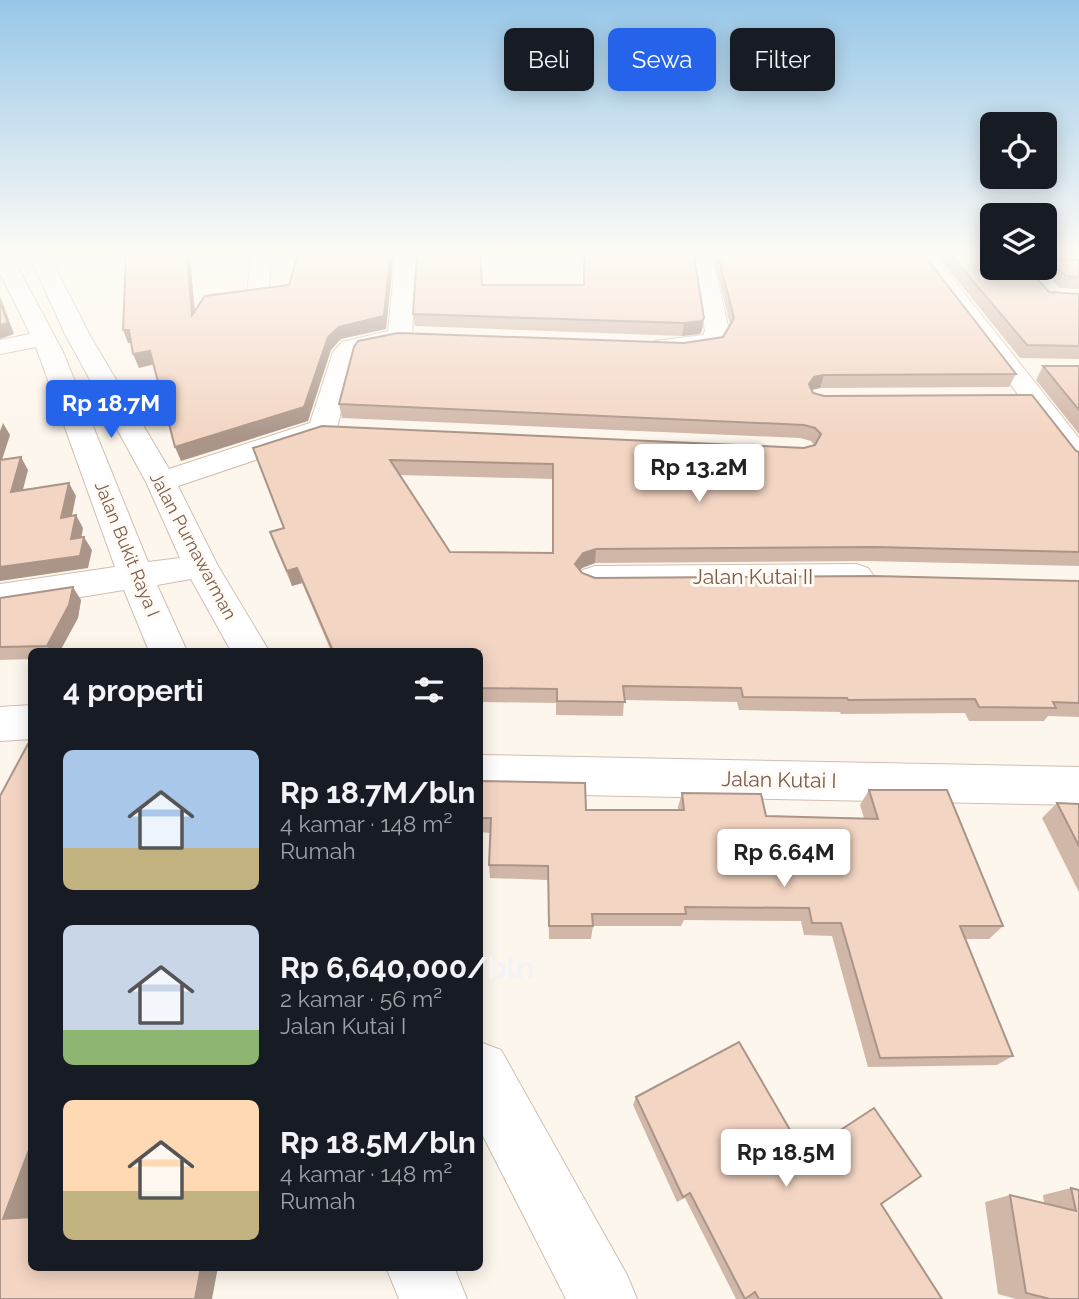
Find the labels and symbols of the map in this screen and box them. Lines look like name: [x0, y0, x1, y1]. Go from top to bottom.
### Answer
pin: Rp 18.7M: [39, 380, 183, 440]
pin: Rp 13.2M: [627, 444, 771, 504]
street label: Jalan Purnawarman: [146, 469, 241, 623]
street label: Jalan Bukit Raya I: [91, 478, 164, 620]
street label: Jalan Kutai II: [693, 564, 813, 589]
street label: Jalan Kutai I: [721, 766, 837, 793]
pin: Rp 6.64M: [712, 830, 856, 889]
pin: Rp 18.5M: [714, 1130, 858, 1189]

